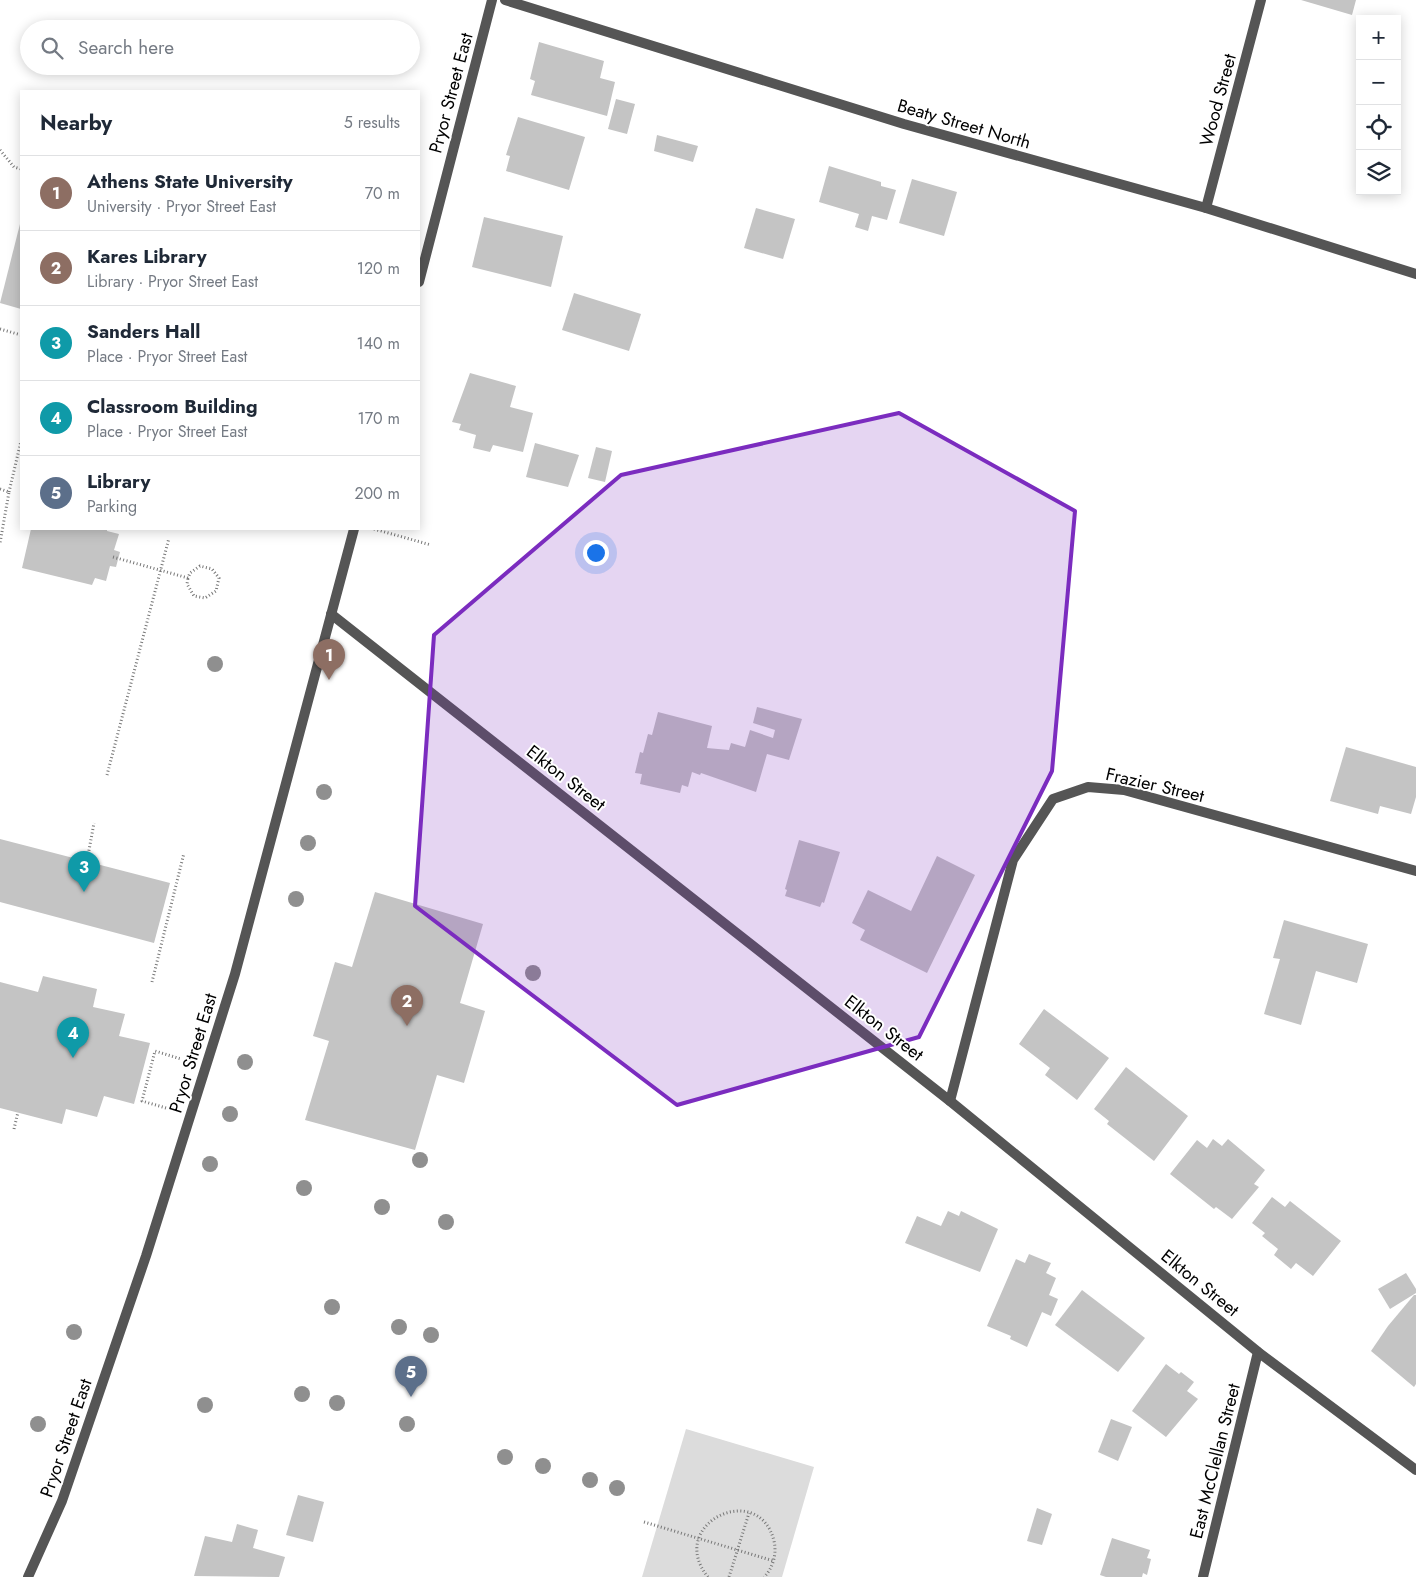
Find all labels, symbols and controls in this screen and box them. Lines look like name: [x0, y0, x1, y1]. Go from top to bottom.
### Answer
map controls: [1356, 15, 1401, 195]
button: +: [1356, 15, 1401, 60]
search box: [20, 20, 420, 75]
street label: Pryor Street East: [422, 29, 480, 156]
icon: search: [38, 34, 66, 62]
text: Search here: [78, 34, 174, 61]
street label: Wood Street: [1193, 50, 1243, 149]
button: −: [1356, 60, 1401, 105]
street label: Beaty Street North: [894, 93, 1034, 155]
button: locate: [1356, 105, 1401, 150]
text: Nearby: [40, 108, 112, 138]
text: 5 results: [344, 111, 400, 134]
button: layers: [1356, 150, 1401, 195]
text: Athens State University: [87, 168, 293, 195]
text: 1: [52, 182, 60, 205]
text: 70 m: [365, 182, 400, 205]
text: University · Pryor Street East: [87, 195, 276, 218]
text: Kares Library: [87, 243, 207, 270]
text: 2: [51, 257, 61, 280]
text: 120 m: [357, 257, 400, 280]
text: Library · Pryor Street East: [87, 270, 258, 293]
text: Sanders Hall: [87, 318, 200, 345]
text: 3: [51, 332, 61, 355]
text: 140 m: [357, 332, 400, 355]
text: Place · Pryor Street East: [87, 345, 247, 368]
text: Classroom Building: [87, 393, 258, 420]
text: 4: [50, 407, 62, 430]
text: 170 m: [358, 407, 400, 430]
text: Place · Pryor Street East: [87, 420, 247, 443]
text: Library: [87, 468, 150, 495]
text: 5: [51, 482, 61, 505]
text: 200 m: [354, 482, 400, 505]
text: Parking: [87, 495, 137, 518]
your location: [583, 540, 609, 566]
pin: 1: [313, 639, 345, 680]
street label: Elkton Street: [521, 739, 612, 818]
street label: Frazier Street: [1103, 761, 1207, 809]
pin: 3: [68, 851, 100, 892]
pin: 2: [391, 985, 423, 1026]
street label: Pryor Street East: [162, 989, 224, 1116]
street label: Elkton Street: [839, 989, 930, 1068]
pin: 4: [57, 1017, 89, 1058]
street label: Elkton Street: [1155, 1243, 1245, 1323]
pin: 5: [395, 1356, 427, 1397]
street label: Pryor Street East: [34, 1375, 99, 1501]
street label: East McClellan Street: [1183, 1380, 1247, 1541]

